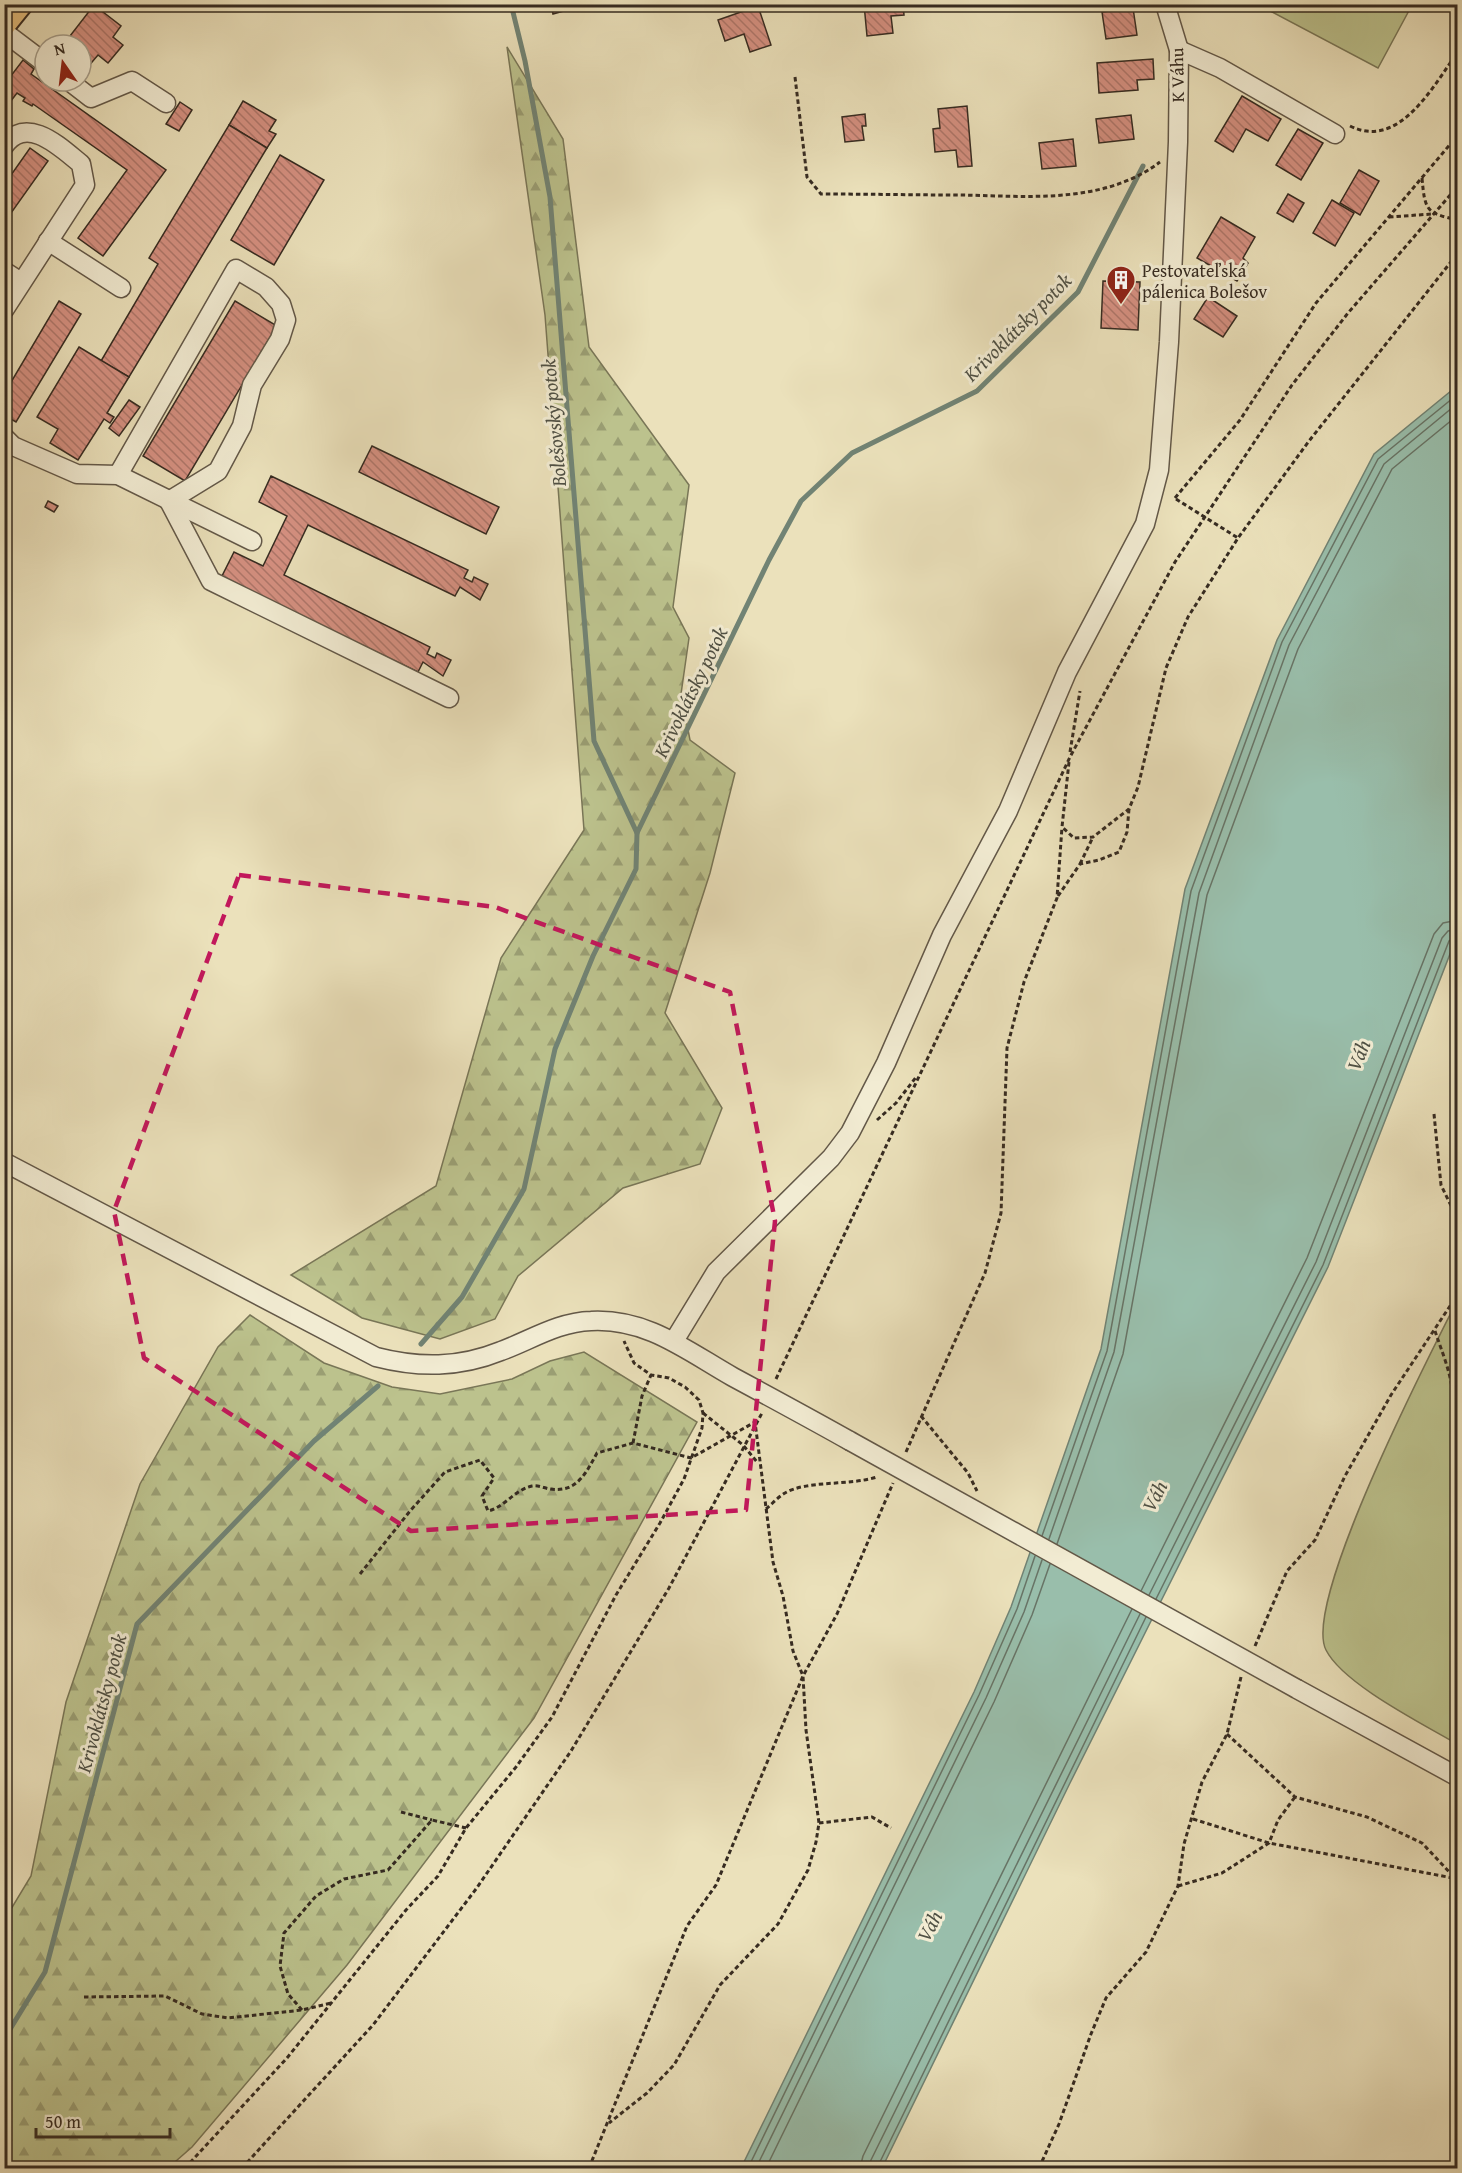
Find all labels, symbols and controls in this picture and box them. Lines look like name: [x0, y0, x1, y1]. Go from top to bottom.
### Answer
north arrow: [33, 33, 93, 93]
text: N: [51, 35, 68, 61]
street label: K Váhu: [1163, 47, 1191, 103]
place label: Pestovateľská pálenica Bolešov: [1142, 257, 1267, 305]
building icon: Pestovateľská pálenica Bolešov: [1105, 264, 1137, 306]
water label: Krivoklátsky potok: [956, 266, 1078, 388]
water label: Bolešovský potok: [533, 357, 573, 489]
water label: Krivoklátsky potok: [645, 621, 735, 763]
water label: Váh: [1339, 1035, 1377, 1075]
water label: Váh: [1134, 1475, 1174, 1517]
water label: Krivoklátsky potok: [68, 1630, 134, 1777]
water label: Váh: [909, 1905, 949, 1947]
scale bar: [36, 2101, 170, 2139]
text: 50 m: [45, 2108, 81, 2135]

